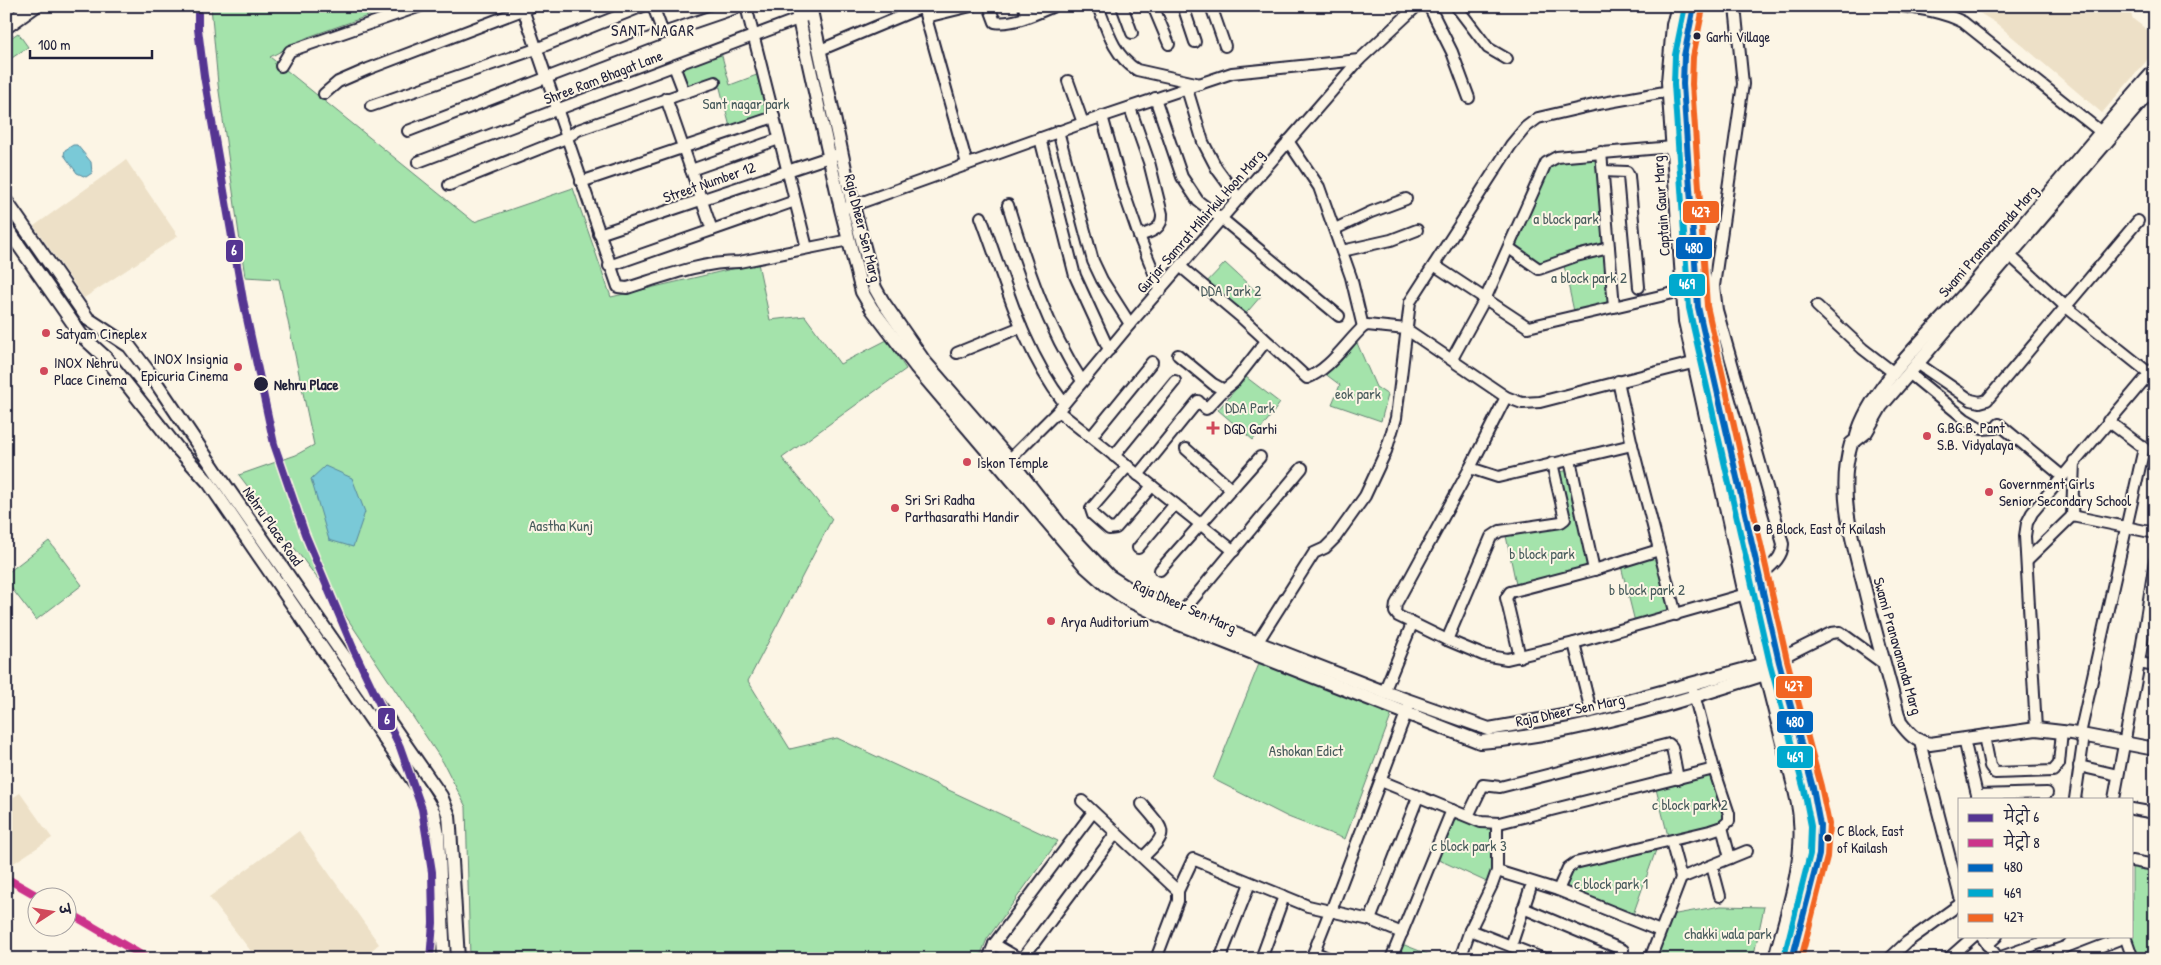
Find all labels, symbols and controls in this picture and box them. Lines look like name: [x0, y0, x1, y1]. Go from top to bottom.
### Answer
district label: SANT NAGAR: [611, 19, 695, 41]
place label: Garhi Village: [1706, 27, 1771, 47]
scale bar: [30, 28, 152, 60]
marker: Garhi Village: [1692, 31, 1702, 41]
text: 100 m: [38, 34, 71, 55]
street label: Shree Ram Bhagat Lane: [540, 45, 666, 109]
park label: Sant nagar park: [703, 93, 789, 114]
street label: Gurjar Samrat Mihirkul Hoon Marg: [1131, 144, 1269, 298]
street label: Captain Gaur Marg: [1647, 155, 1675, 257]
street label: Street Number 12: [660, 156, 758, 208]
street label: Raja Dheer Sen Marg: [839, 172, 887, 284]
street label: Swami Pranavananda Marg: [1933, 180, 2043, 301]
line badge: 427: [1682, 200, 1720, 224]
text: 427: [1692, 202, 1710, 221]
park label: a block park: [1533, 208, 1599, 229]
line badge: 480: [1675, 236, 1713, 260]
text: 480: [1685, 238, 1704, 257]
line badge: 6: [225, 239, 244, 263]
text: 6: [231, 240, 237, 259]
park label: a block park 2: [1551, 267, 1627, 288]
line badge: 469: [1668, 273, 1706, 297]
text: 469: [1679, 274, 1696, 293]
park label: DDA Park 2: [1201, 280, 1261, 301]
place label: Satyam Cineplex: [56, 323, 148, 344]
marker: Satyam Cineplex: [40, 327, 52, 339]
place label: INOX Insignia Epicuria Cinema: [141, 348, 228, 386]
place label: INOX Nehru Place Cinema: [54, 352, 127, 390]
marker: INOX Insignia Epicuria Cinema: [232, 361, 244, 373]
marker: INOX Nehru Place Cinema: [38, 365, 50, 377]
place label: Nehru Place: [274, 374, 338, 395]
marker: Nehru Place: [252, 375, 270, 393]
park label: eok park: [1335, 383, 1381, 404]
park label: DDA Park: [1225, 397, 1275, 418]
place label: G.BG.B. Pant S.B. Vidyalaya: [1937, 417, 2013, 455]
place label: DGD Garhi: [1224, 418, 1277, 439]
marker: DGD Garhi: [1206, 421, 1220, 435]
marker: G.BG.B. Pant S.B. Vidyalaya: [1921, 430, 1933, 442]
place label: Iskon Temple: [977, 452, 1048, 473]
marker: Iskon Temple: [961, 456, 973, 468]
place label: Government Girls Senior Secondary School: [1999, 473, 2131, 511]
street label: Nehru Place Road: [238, 482, 308, 570]
marker: Government Girls Senior Secondary School: [1983, 486, 1995, 498]
place label: Sri Sri Radha Parthasarathi Mandir: [905, 489, 1020, 527]
marker: Sri Sri Radha Parthasarathi Mandir: [889, 502, 901, 514]
park label: Aastha Kunj: [529, 515, 593, 536]
place label: B Block, East of Kailash: [1766, 519, 1886, 538]
marker: B Block, East of Kailash: [1752, 523, 1762, 533]
park label: b block park: [1509, 543, 1575, 564]
street label: Raja Dheer Sen Marg: [1130, 574, 1240, 638]
street label: Swami Pranavananda Marg: [1868, 575, 1928, 717]
park label: b block park 2: [1609, 579, 1685, 600]
place label: Arya Auditorium: [1061, 611, 1149, 632]
marker: Arya Auditorium: [1045, 615, 1057, 627]
line badge: 427: [1775, 675, 1813, 699]
text: 427: [1785, 676, 1803, 695]
street label: Raja Dheer Sen Marg: [1514, 688, 1627, 732]
line badge: 6: [377, 707, 396, 731]
text: 6: [384, 709, 390, 728]
line badge: 480: [1776, 710, 1814, 734]
text: 480: [1786, 712, 1805, 731]
park label: Ashokan Edict: [1269, 740, 1344, 761]
line badge: 469: [1776, 745, 1814, 769]
text: 469: [1787, 747, 1804, 766]
park label: c block park 2: [1652, 794, 1728, 815]
legend: [1958, 798, 2134, 938]
text: मेट्रो 6: [2003, 803, 2039, 827]
place label: C Block, East of Kailash: [1837, 821, 1904, 857]
text: मेट्रो 8: [2003, 829, 2040, 853]
marker: C Block, East of Kailash: [1823, 833, 1833, 843]
park label: c block park 3: [1431, 835, 1507, 856]
text: 480: [2004, 856, 2023, 877]
park label: c block park 1: [1574, 873, 1648, 894]
text: 469: [2004, 882, 2022, 903]
north arrow: [28, 888, 78, 938]
text: उ: [55, 901, 76, 917]
text: 427: [2004, 906, 2024, 927]
park label: chakki wala park: [1684, 923, 1772, 944]

